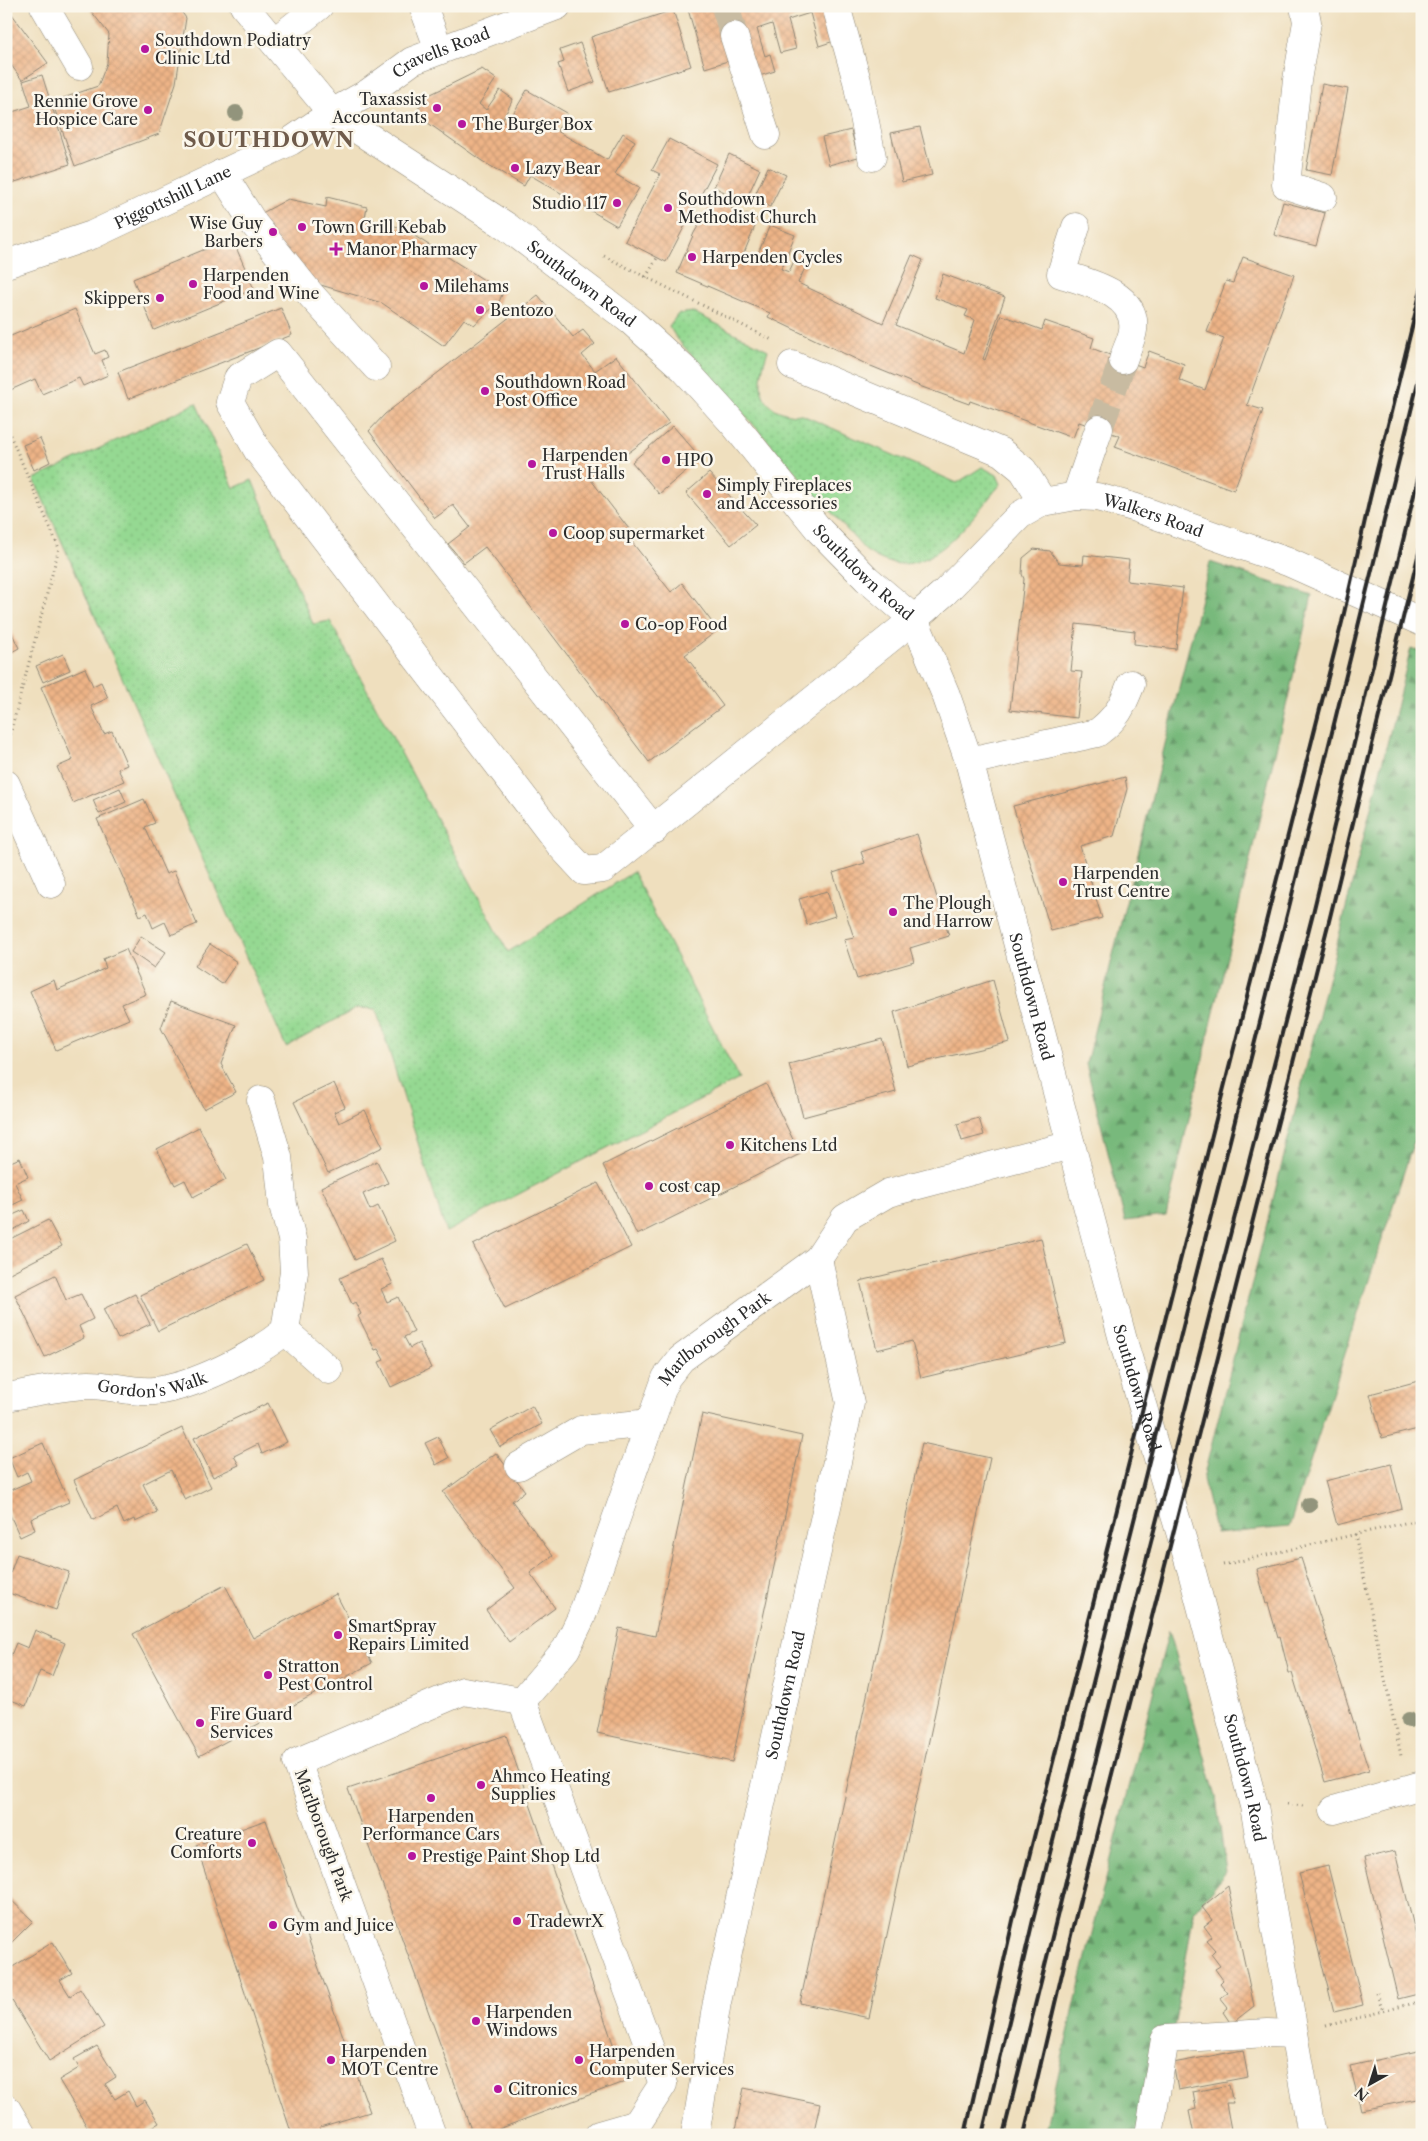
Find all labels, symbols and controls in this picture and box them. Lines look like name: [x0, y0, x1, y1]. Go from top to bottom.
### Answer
street label: Cravells Road: [388, 22, 493, 82]
place label: Southdown Podiatry Clinic Ltd: [155, 30, 312, 68]
marker: Southdown Podiatry Clinic Ltd: [139, 43, 151, 55]
place label: Taxassist Accountants: [331, 89, 427, 127]
place label: Rennie Grove Hospice Care: [33, 91, 138, 129]
marker: Taxassist Accountants: [431, 102, 443, 114]
marker: Rennie Grove Hospice Care: [142, 104, 154, 116]
place label: The Burger Box: [472, 114, 593, 134]
marker: The Burger Box: [456, 118, 468, 130]
district label: SOUTHDOWN: [183, 127, 355, 152]
place label: Lazy Bear: [525, 158, 600, 178]
street label: Piggottshill Lane: [111, 161, 234, 233]
marker: Lazy Bear: [509, 162, 521, 174]
place label: Southdown Methodist Church: [678, 189, 817, 227]
place label: Studio 117: [532, 193, 607, 213]
marker: Studio 117: [611, 197, 623, 209]
marker: Southdown Methodist Church: [662, 202, 674, 214]
place label: Wise Guy Barbers: [188, 213, 264, 251]
place label: Town Grill Kebab: [312, 217, 446, 237]
marker: Town Grill Kebab: [296, 221, 308, 233]
marker: Wise Guy Barbers: [267, 226, 279, 238]
street label: Southdown Road: [523, 236, 640, 331]
place label: Manor Pharmacy: [346, 239, 478, 259]
marker: Manor Pharmacy: [330, 243, 342, 255]
place label: Harpenden Cycles: [702, 247, 843, 267]
marker: Harpenden Cycles: [686, 251, 698, 263]
place label: Harpenden Food and Wine: [203, 265, 320, 303]
place label: Milehams: [434, 276, 509, 296]
marker: Harpenden Food and Wine: [187, 278, 199, 290]
marker: Milehams: [418, 280, 430, 292]
place label: Skippers: [84, 288, 150, 308]
marker: Skippers: [154, 292, 166, 304]
place label: Bentozo: [490, 300, 554, 320]
marker: Bentozo: [474, 304, 486, 316]
place label: Southdown Road Post Office: [495, 372, 626, 410]
marker: Southdown Road Post Office: [479, 385, 491, 397]
place label: Harpenden Trust Halls: [542, 445, 628, 483]
place label: HPO: [676, 450, 714, 470]
marker: HPO: [660, 454, 672, 466]
marker: Harpenden Trust Halls: [526, 458, 538, 470]
place label: Simply Fireplaces and Accessories: [717, 475, 852, 513]
marker: Simply Fireplaces and Accessories: [701, 488, 713, 500]
street label: Walkers Road: [1100, 489, 1206, 541]
street label: Southdown Road: [809, 520, 918, 625]
place label: Coop supermarket: [563, 523, 705, 543]
marker: Coop supermarket: [547, 527, 559, 539]
place label: Co-op Food: [635, 614, 728, 634]
marker: Co-op Food: [619, 618, 631, 630]
place label: Harpenden Trust Centre: [1073, 863, 1170, 901]
marker: Harpenden Trust Centre: [1057, 876, 1069, 888]
place label: The Plough and Harrow: [903, 893, 994, 931]
marker: The Plough and Harrow: [887, 906, 899, 918]
street label: Southdown Road: [1005, 930, 1058, 1063]
place label: Kitchens Ltd: [740, 1135, 838, 1155]
marker: Kitchens Ltd: [724, 1139, 736, 1151]
place label: cost cap: [659, 1176, 721, 1196]
marker: cost cap: [643, 1180, 655, 1192]
street label: Marlborough Park: [654, 1287, 775, 1390]
street label: Southdown Road: [1109, 1322, 1165, 1453]
street label: Gordon's Walk: [96, 1367, 210, 1401]
place label: SmartSpray Repairs Limited: [348, 1616, 469, 1654]
marker: SmartSpray Repairs Limited: [332, 1629, 344, 1641]
street label: Southdown Road: [761, 1629, 809, 1761]
place label: Stratton Pest Control: [278, 1656, 373, 1694]
marker: Stratton Pest Control: [262, 1669, 274, 1681]
place label: Fire Guard Services: [210, 1704, 293, 1742]
street label: Southdown Road: [1220, 1711, 1270, 1843]
marker: Fire Guard Services: [194, 1717, 206, 1729]
street label: Marlborough Park: [291, 1766, 357, 1904]
place label: Ahmco Heating Supplies: [490, 1766, 611, 1804]
marker: Ahmco Heating Supplies: [475, 1779, 487, 1791]
marker: Harpenden Performance Cars: [425, 1792, 437, 1804]
place label: Harpenden Performance Cars: [362, 1806, 500, 1844]
place label: Creature Comforts: [170, 1824, 242, 1862]
marker: Creature Comforts: [246, 1837, 258, 1849]
place label: Prestige Paint Shop Ltd: [422, 1846, 600, 1866]
marker: Prestige Paint Shop Ltd: [406, 1850, 418, 1862]
place label: TradewrX: [527, 1911, 604, 1931]
place label: Gym and Juice: [283, 1915, 394, 1935]
marker: TradewrX: [511, 1915, 523, 1927]
marker: Gym and Juice: [267, 1919, 279, 1931]
place label: Harpenden Windows: [485, 2002, 572, 2040]
marker: Harpenden Windows: [470, 2015, 482, 2027]
place label: Harpenden MOT Centre: [341, 2041, 439, 2079]
place label: Harpenden Computer Services: [589, 2041, 734, 2079]
marker: Harpenden MOT Centre: [325, 2054, 337, 2066]
marker: Harpenden Computer Services: [573, 2054, 585, 2066]
north arrow: [1346, 2058, 1396, 2108]
place label: Citronics: [508, 2079, 577, 2099]
marker: Citronics: [492, 2083, 504, 2095]
text: N: [1351, 2083, 1372, 2105]

